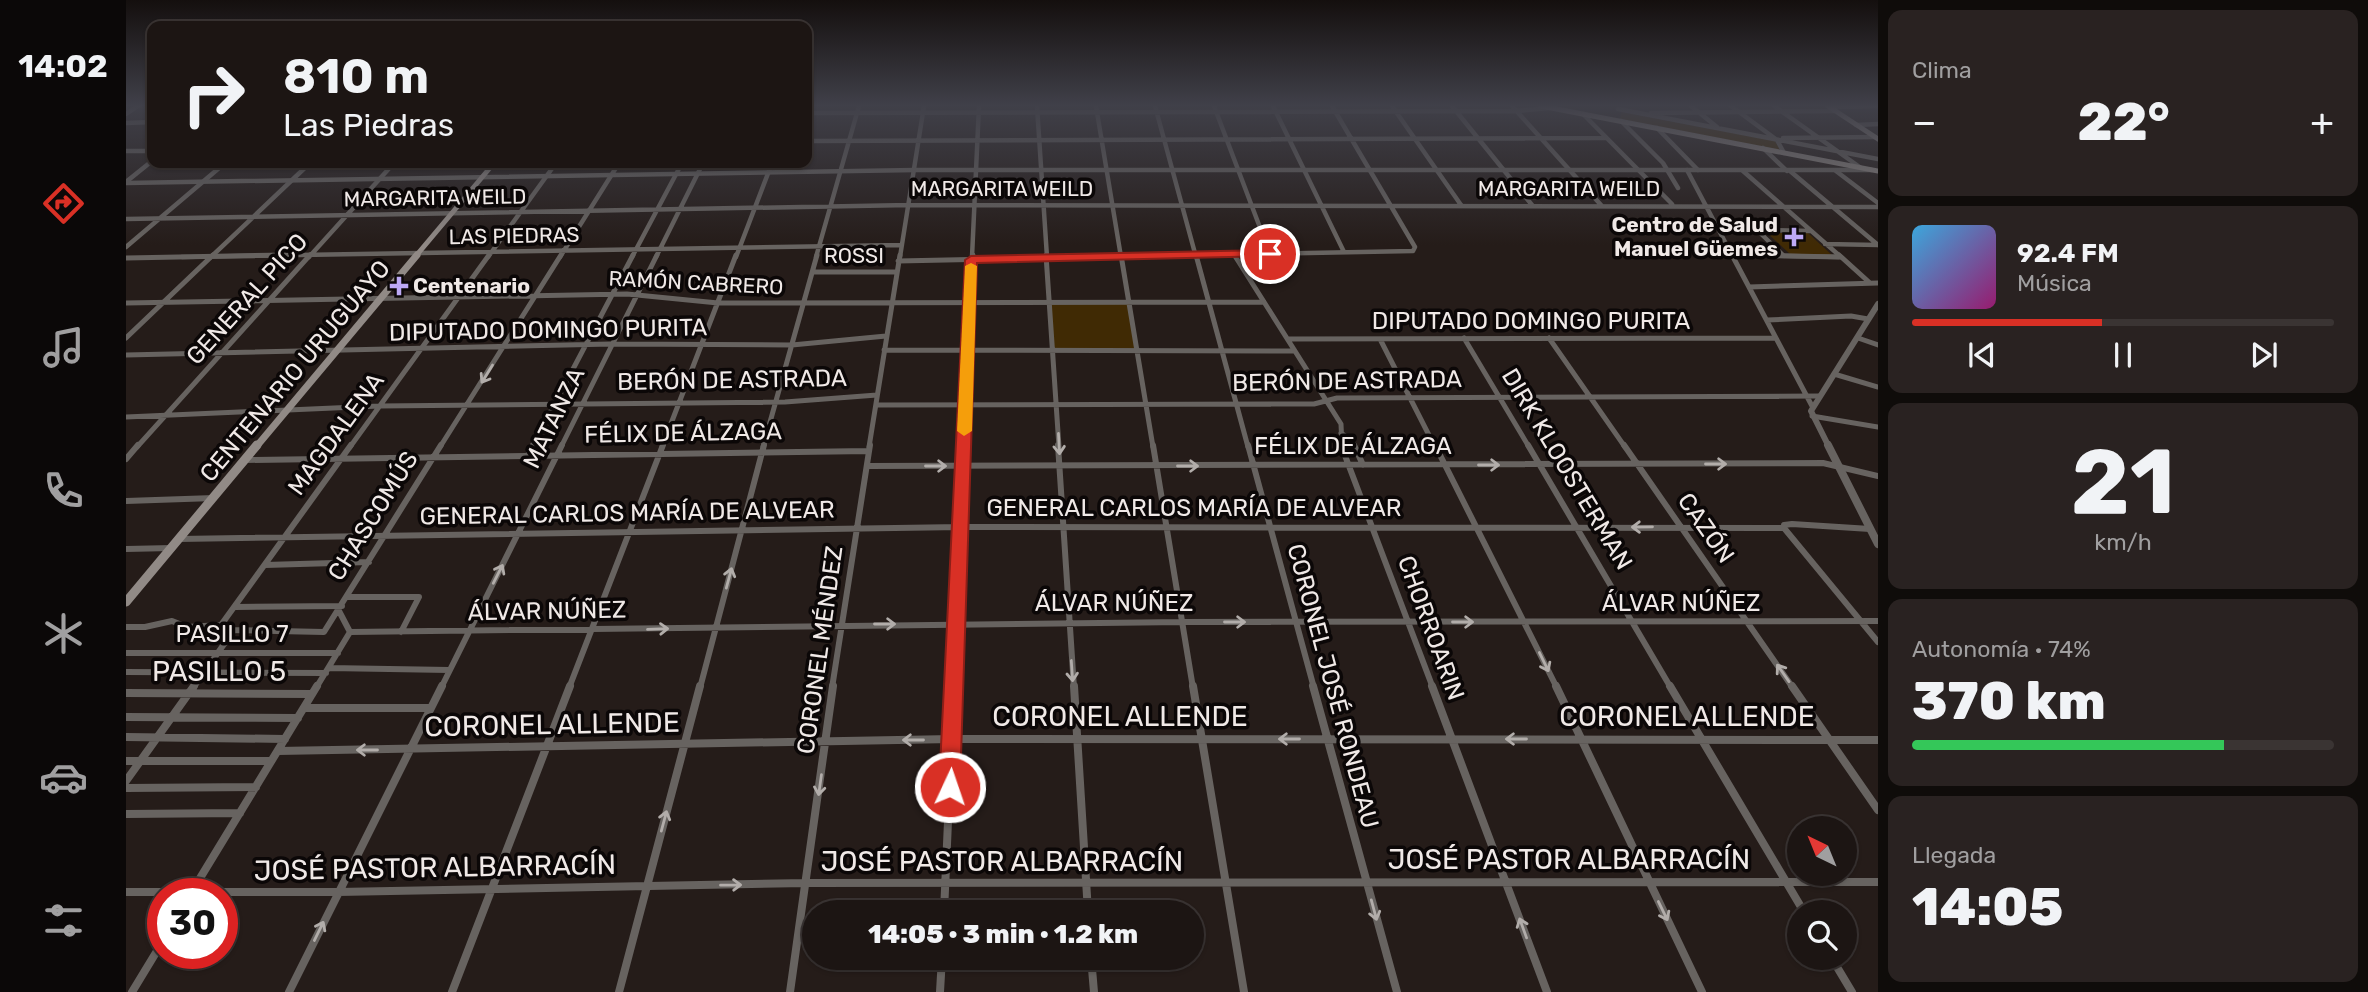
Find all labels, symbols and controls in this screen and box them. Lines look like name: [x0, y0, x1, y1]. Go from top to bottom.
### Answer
text: 14:02: [18, 47, 108, 85]
text: 810 m: [283, 47, 429, 105]
icon: right: [168, 49, 259, 140]
text: Clima: [1912, 56, 1972, 84]
text: 22°: [2077, 91, 2170, 153]
text: −: [1912, 99, 1937, 145]
text: +: [2310, 99, 2334, 145]
text: Las Piedras: [283, 106, 454, 144]
street label: MARGARITA WEILD: [911, 176, 1093, 201]
street label: MARGARITA WEILD: [1478, 176, 1660, 201]
icon: directions: [39, 179, 88, 228]
street label: MARGARITA WEILD: [344, 183, 526, 212]
place label: Centro de Salud Manuel Güemes: [1612, 212, 1778, 261]
street label: LAS PIEDRAS: [448, 222, 580, 249]
pin: [1240, 224, 1300, 284]
marker: Centro de Salud Manuel Güemes: [1784, 227, 1804, 247]
street label: GENERAL PICO: [181, 228, 313, 370]
icon: arrive: [1251, 235, 1289, 273]
text: 92.4 FM: [2017, 238, 2119, 269]
street label: ROSSI: [824, 243, 884, 268]
street label: CENTENARIO URUGUAYO: [194, 255, 396, 487]
street label: RAMÓN CABRERO: [608, 265, 784, 300]
text: Música: [2017, 269, 2092, 297]
place label: Centenario: [413, 273, 530, 298]
marker: Centenario: [391, 278, 407, 294]
street label: DIPUTADO DOMINGO PURITA: [1372, 307, 1690, 335]
street label: DIPUTADO DOMINGO PURITA: [389, 313, 707, 347]
icon: music: [39, 323, 88, 372]
icon: previous: [1963, 336, 2001, 374]
icon: pause: [2104, 336, 2142, 374]
icon: next: [2245, 336, 2283, 374]
one-way arrow: [480, 363, 494, 383]
street label: MATANZA: [518, 363, 590, 473]
street label: DIRK KLOOSTERMAN: [1496, 363, 1638, 575]
street label: BERÓN DE ASTRADA: [617, 364, 847, 396]
street label: BERÓN DE ASTRADA: [1232, 365, 1462, 397]
street label: MAGDALENA: [282, 367, 390, 501]
street label: FÉLIX DE ÁLZAGA: [584, 417, 782, 449]
text: 21: [2071, 428, 2175, 536]
one-way arrow: [1052, 432, 1065, 455]
street label: FÉLIX DE ÁLZAGA: [1254, 432, 1452, 460]
street label: CHASCOMÚS: [322, 446, 424, 586]
one-way arrow: [1704, 457, 1727, 471]
one-way arrow: [1477, 458, 1500, 472]
one-way arrow: [924, 459, 947, 473]
one-way arrow: [1176, 459, 1199, 473]
icon: phone: [39, 466, 88, 515]
street label: CAZÓN: [1672, 488, 1740, 568]
street label: GENERAL CARLOS MARÍA DE ALVEAR: [986, 494, 1402, 522]
street label: GENERAL CARLOS MARÍA DE ALVEAR: [419, 495, 835, 531]
one-way arrow: [1631, 520, 1654, 534]
text: km/h: [2094, 528, 2152, 556]
street label: CORONEL JOSÉ RONDEAU: [1282, 541, 1384, 831]
street label: CORONEL MÉNDEZ: [792, 544, 848, 756]
street label: CHORROARIN: [1392, 552, 1470, 704]
one-way arrow: [491, 564, 505, 585]
one-way arrow: [724, 567, 737, 589]
street label: ÁLVAR NÚÑEZ: [1035, 589, 1193, 617]
street label: ÁLVAR NÚÑEZ: [1602, 589, 1760, 617]
street label: ÁLVAR NÚÑEZ: [467, 596, 627, 626]
icon: climate: [39, 609, 88, 658]
one-way arrow: [1224, 615, 1247, 629]
one-way arrow: [1451, 615, 1474, 629]
one-way arrow: [874, 618, 897, 631]
street label: PASILLO 7: [176, 620, 288, 648]
one-way arrow: [646, 622, 669, 635]
text: Autonomía · 74%: [1912, 635, 2091, 663]
one-way arrow: [1538, 650, 1551, 672]
street label: PASILLO 5: [152, 655, 286, 688]
one-way arrow: [1066, 659, 1079, 682]
one-way arrow: [1776, 664, 1790, 683]
text: 370 km: [1912, 670, 2106, 732]
street label: CORONEL ALLENDE: [992, 700, 1248, 733]
street label: CORONEL ALLENDE: [1559, 700, 1815, 733]
street label: CORONEL ALLENDE: [424, 706, 680, 743]
one-way arrow: [1278, 732, 1301, 746]
one-way arrow: [1505, 732, 1528, 746]
one-way arrow: [902, 733, 925, 747]
one-way arrow: [356, 743, 379, 757]
position arrow: [913, 750, 987, 824]
icon: car: [39, 753, 88, 802]
one-way arrow: [813, 773, 826, 796]
one-way arrow: [658, 810, 671, 833]
north arrow: [1787, 816, 1857, 886]
map controls: [1787, 816, 1857, 970]
text: Llegada: [1912, 841, 1996, 869]
street label: JOSÉ PASTOR ALBARRACÍN: [1388, 843, 1750, 876]
street label: JOSÉ PASTOR ALBARRACÍN: [821, 845, 1183, 878]
street label: JOSÉ PASTOR ALBARRACÍN: [254, 848, 616, 887]
text: 14:05: [1912, 876, 2063, 938]
speed limit sign: 30: [147, 878, 238, 969]
one-way arrow: [719, 878, 742, 892]
icon: filters: [39, 896, 88, 945]
one-way arrow: [1369, 899, 1382, 921]
one-way arrow: [1656, 900, 1670, 921]
button: search: [1787, 900, 1857, 970]
one-way arrow: [1516, 918, 1529, 940]
text: 14:05 · 3 min · 1.2 km: [868, 919, 1138, 950]
one-way arrow: [313, 921, 327, 942]

